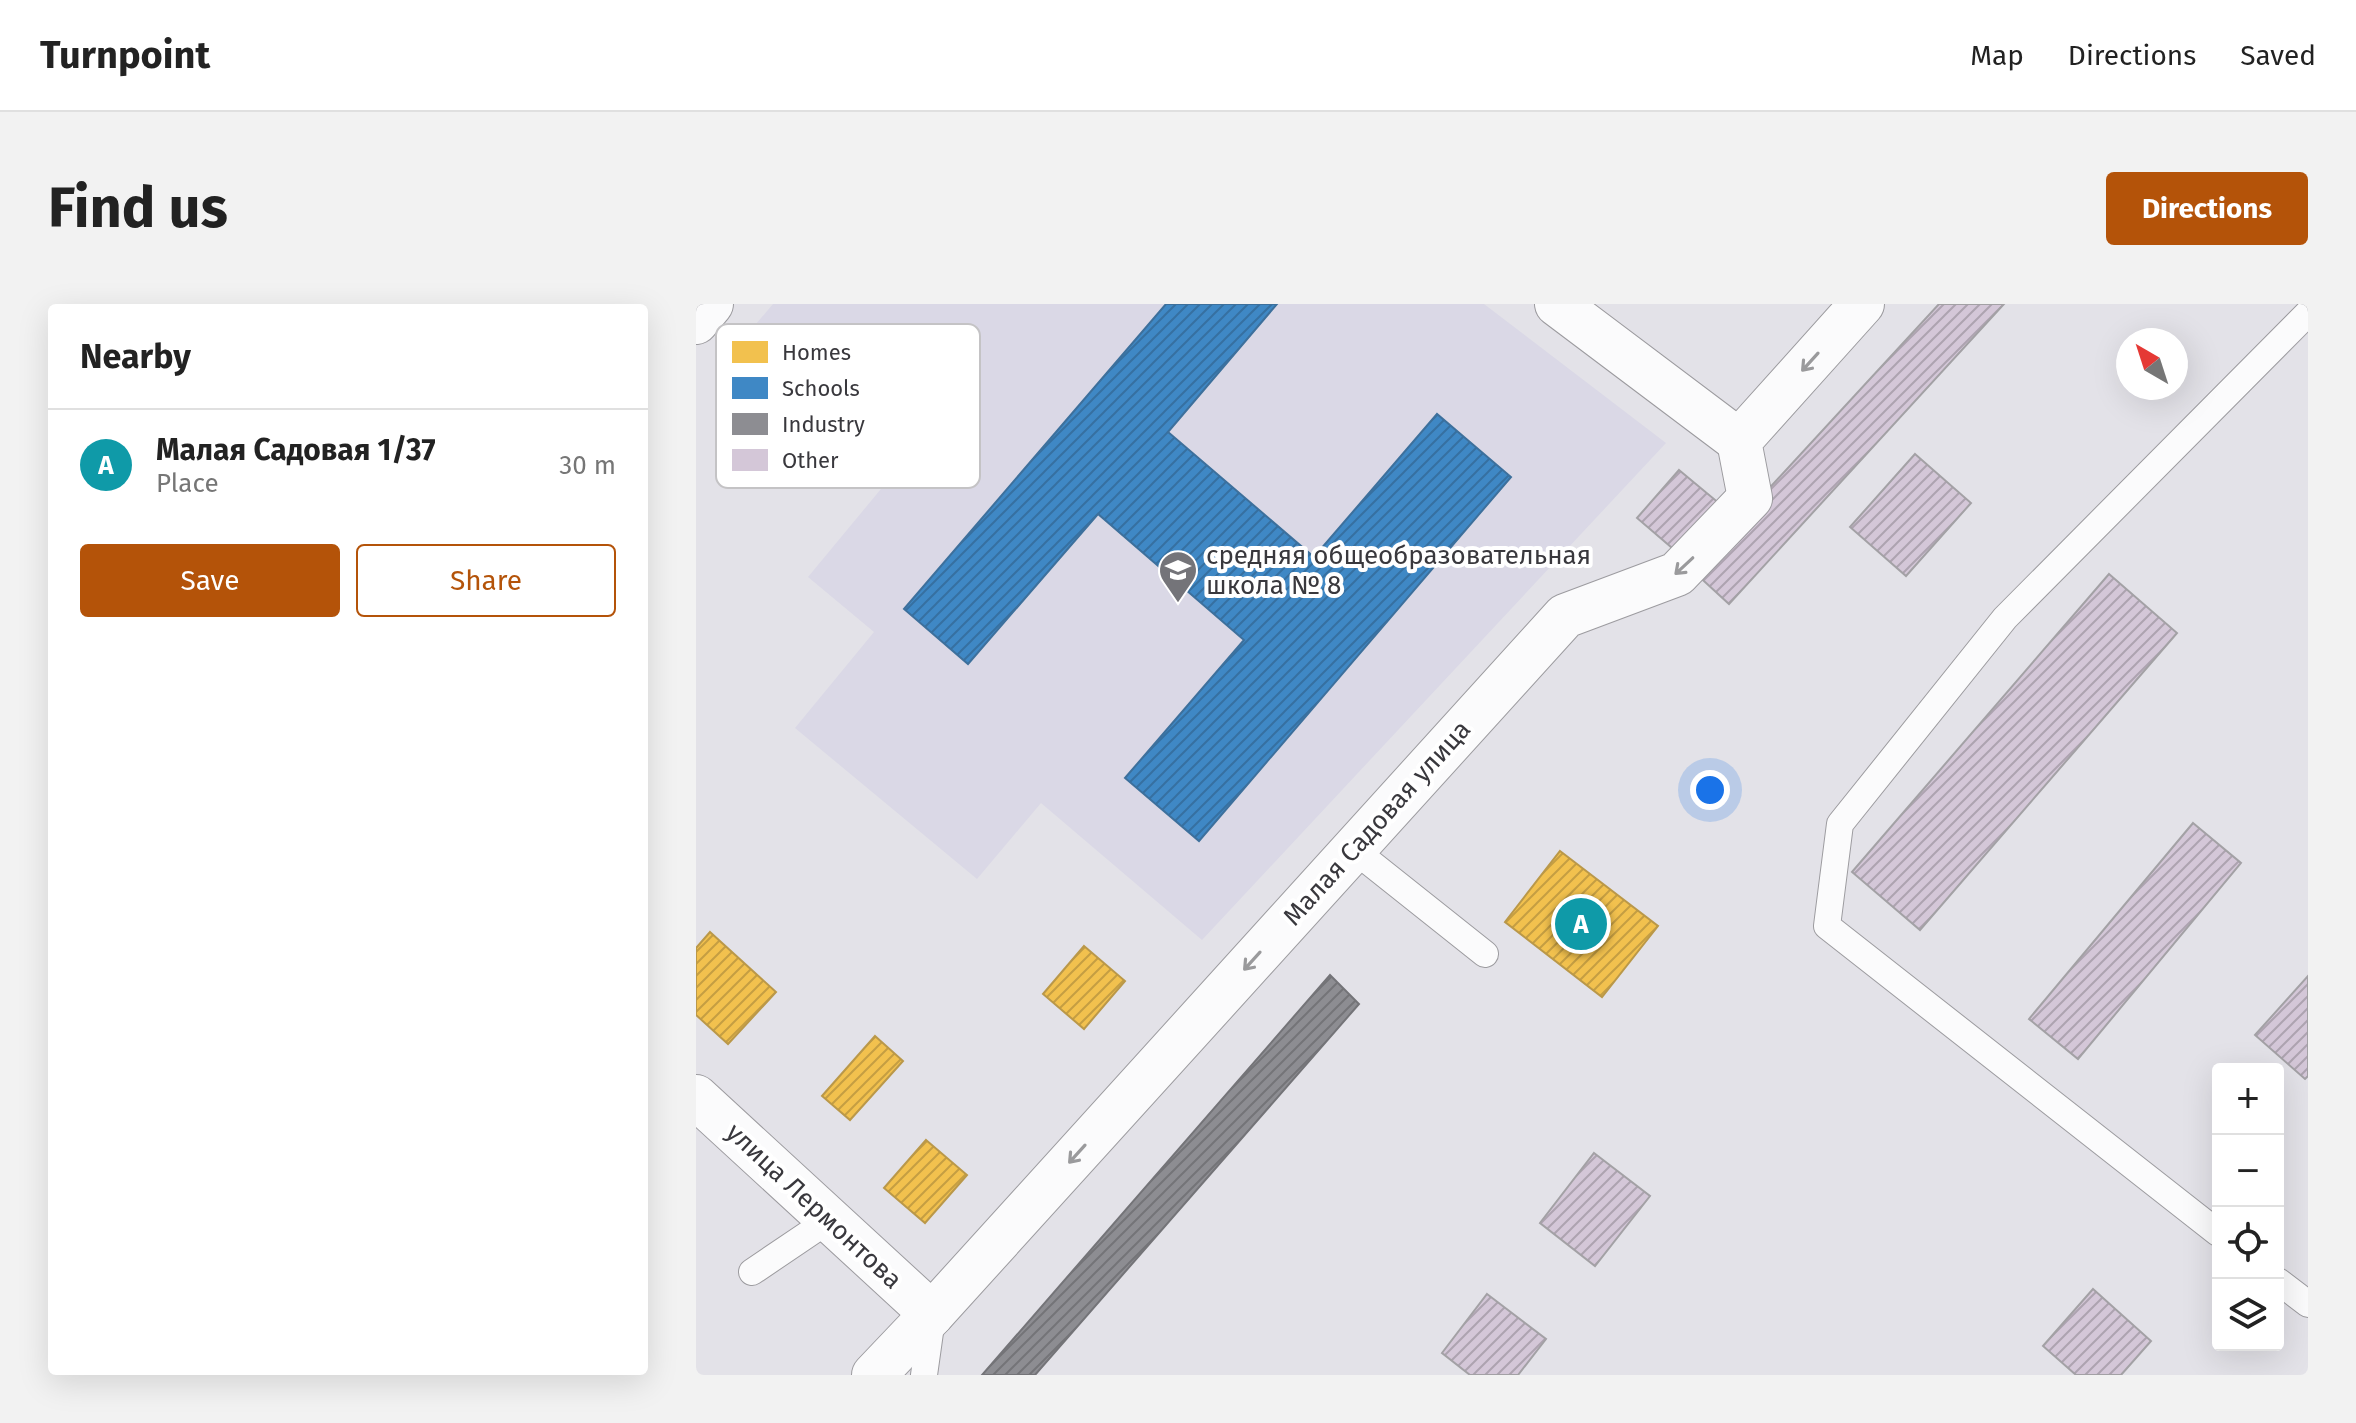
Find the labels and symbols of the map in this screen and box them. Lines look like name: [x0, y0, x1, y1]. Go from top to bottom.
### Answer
legend: [716, 324, 980, 488]
north arrow: [2116, 328, 2188, 400]
text: Homes: [782, 339, 851, 366]
one-way arrow: [1801, 351, 1820, 372]
text: Schools: [782, 375, 860, 402]
text: Industry: [782, 411, 865, 438]
text: Other: [782, 447, 839, 474]
place label: средняя общеобразовательная школа № 8: [1206, 540, 1591, 601]
school or university icon: средняя общеобразовательная школа № 8: [1157, 549, 1199, 604]
one-way arrow: [1674, 557, 1694, 576]
street label: Малая Садовая улица: [1277, 714, 1477, 932]
your location: [1690, 770, 1730, 810]
pin: A: [1555, 894, 1607, 954]
one-way arrow: [1243, 951, 1261, 971]
street label: улица Лермонтова: [720, 1117, 908, 1295]
one-way arrow: [1068, 1144, 1087, 1164]

